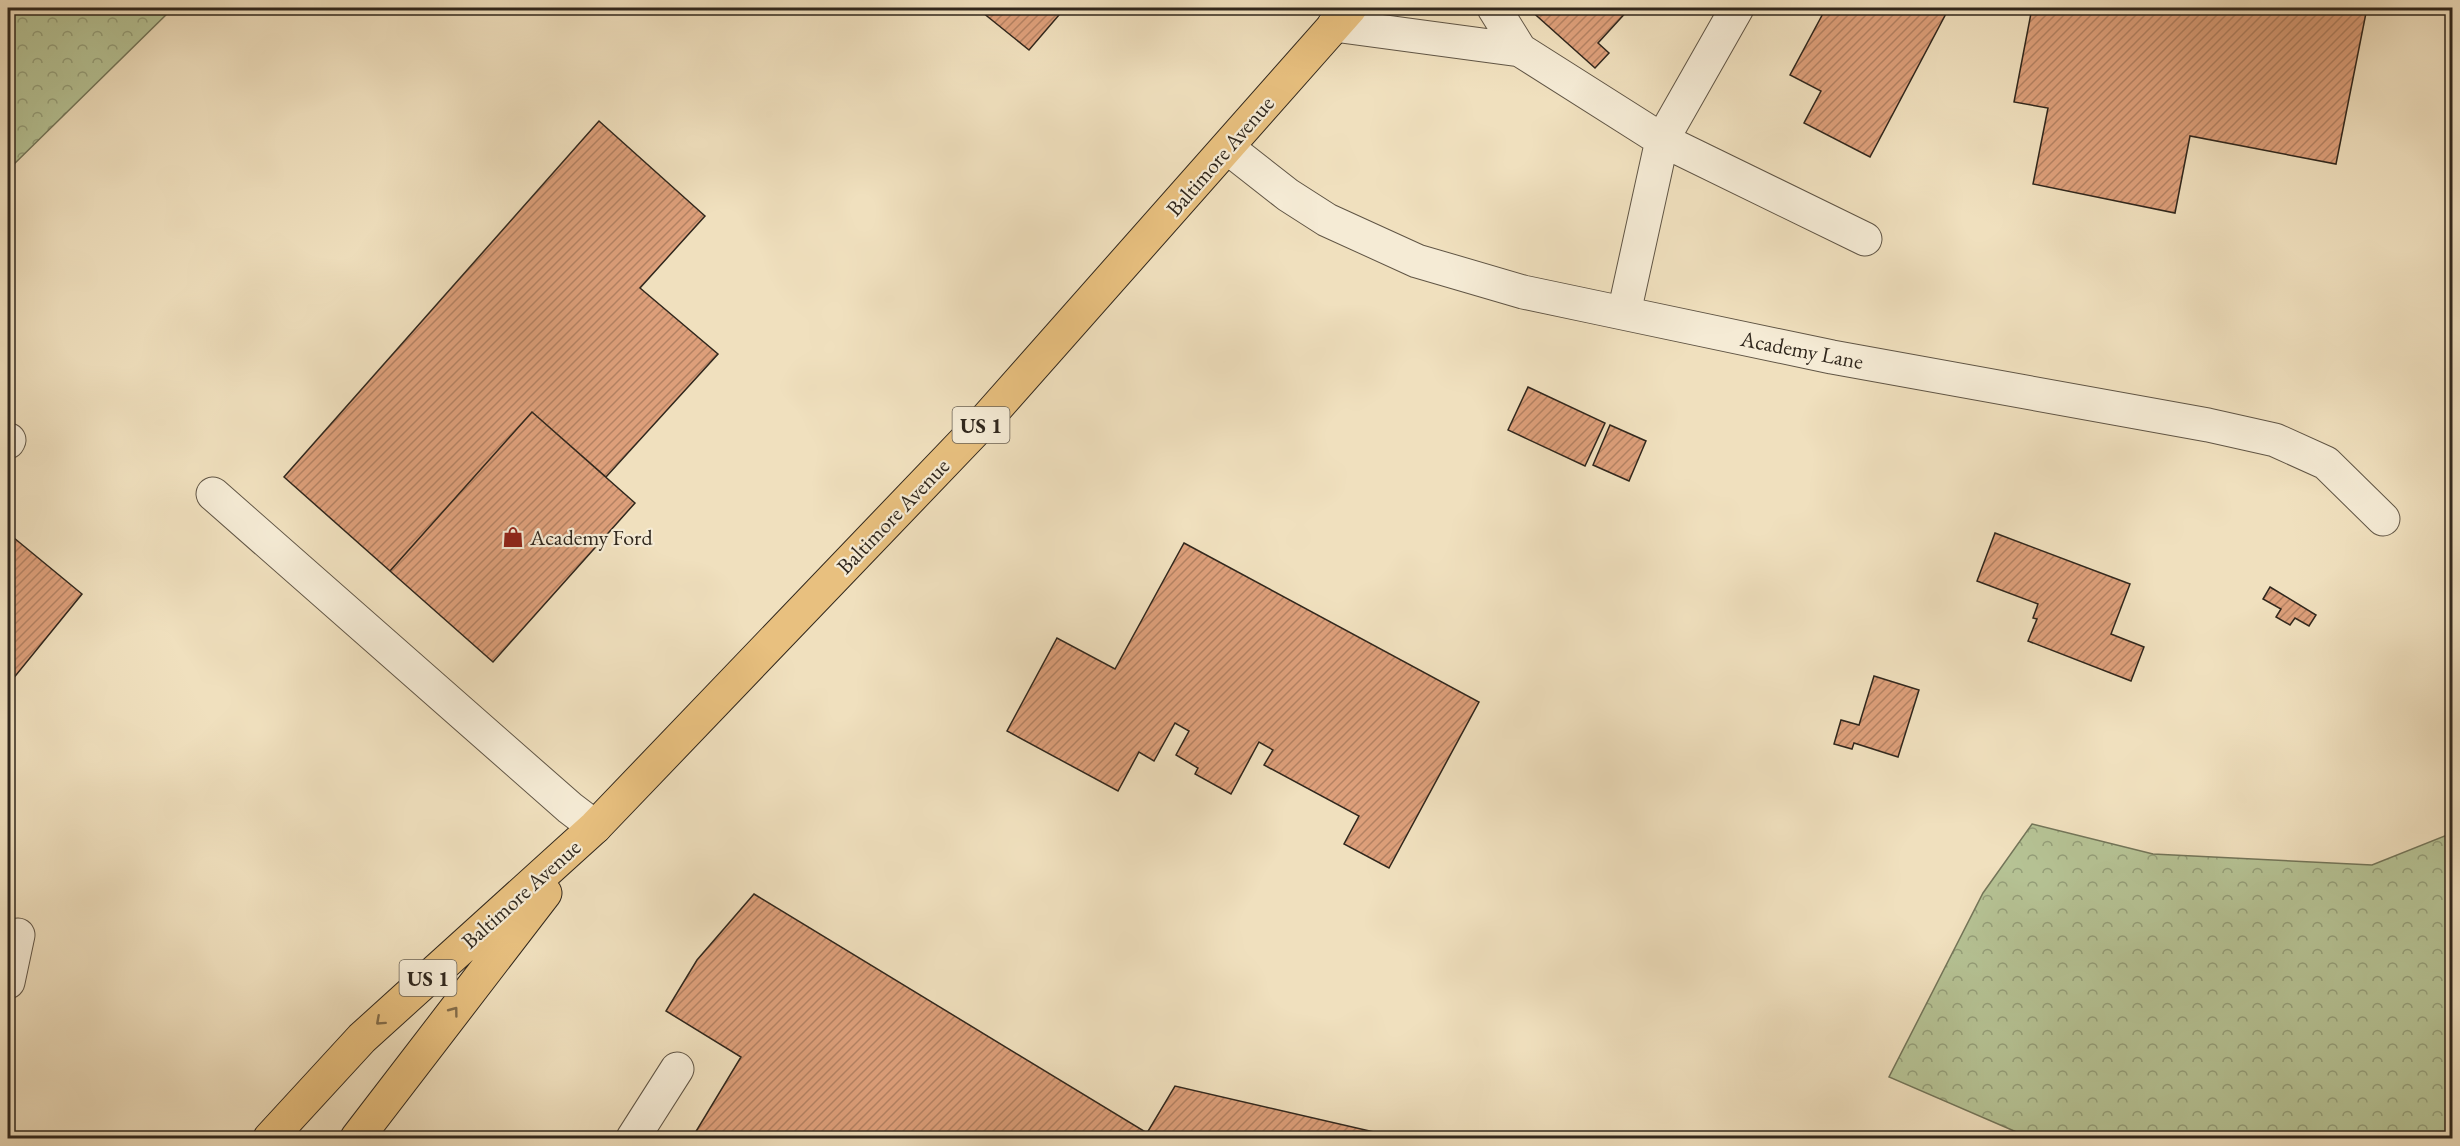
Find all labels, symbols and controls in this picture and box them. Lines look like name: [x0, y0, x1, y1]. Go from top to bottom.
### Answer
street label: Baltimore Avenue: [1160, 89, 1281, 222]
street label: Academy Lane: [1737, 324, 1866, 376]
road number: US 1: [952, 407, 1010, 443]
street label: Baltimore Avenue: [830, 451, 956, 580]
place label: Academy Ford: [529, 523, 653, 552]
shop icon: Academy Ford: [501, 525, 525, 549]
street label: Baltimore Avenue: [455, 833, 587, 955]
road number: US 1: [400, 960, 456, 996]
one-way arrow: [446, 1007, 457, 1018]
one-way arrow: [376, 1014, 387, 1025]

